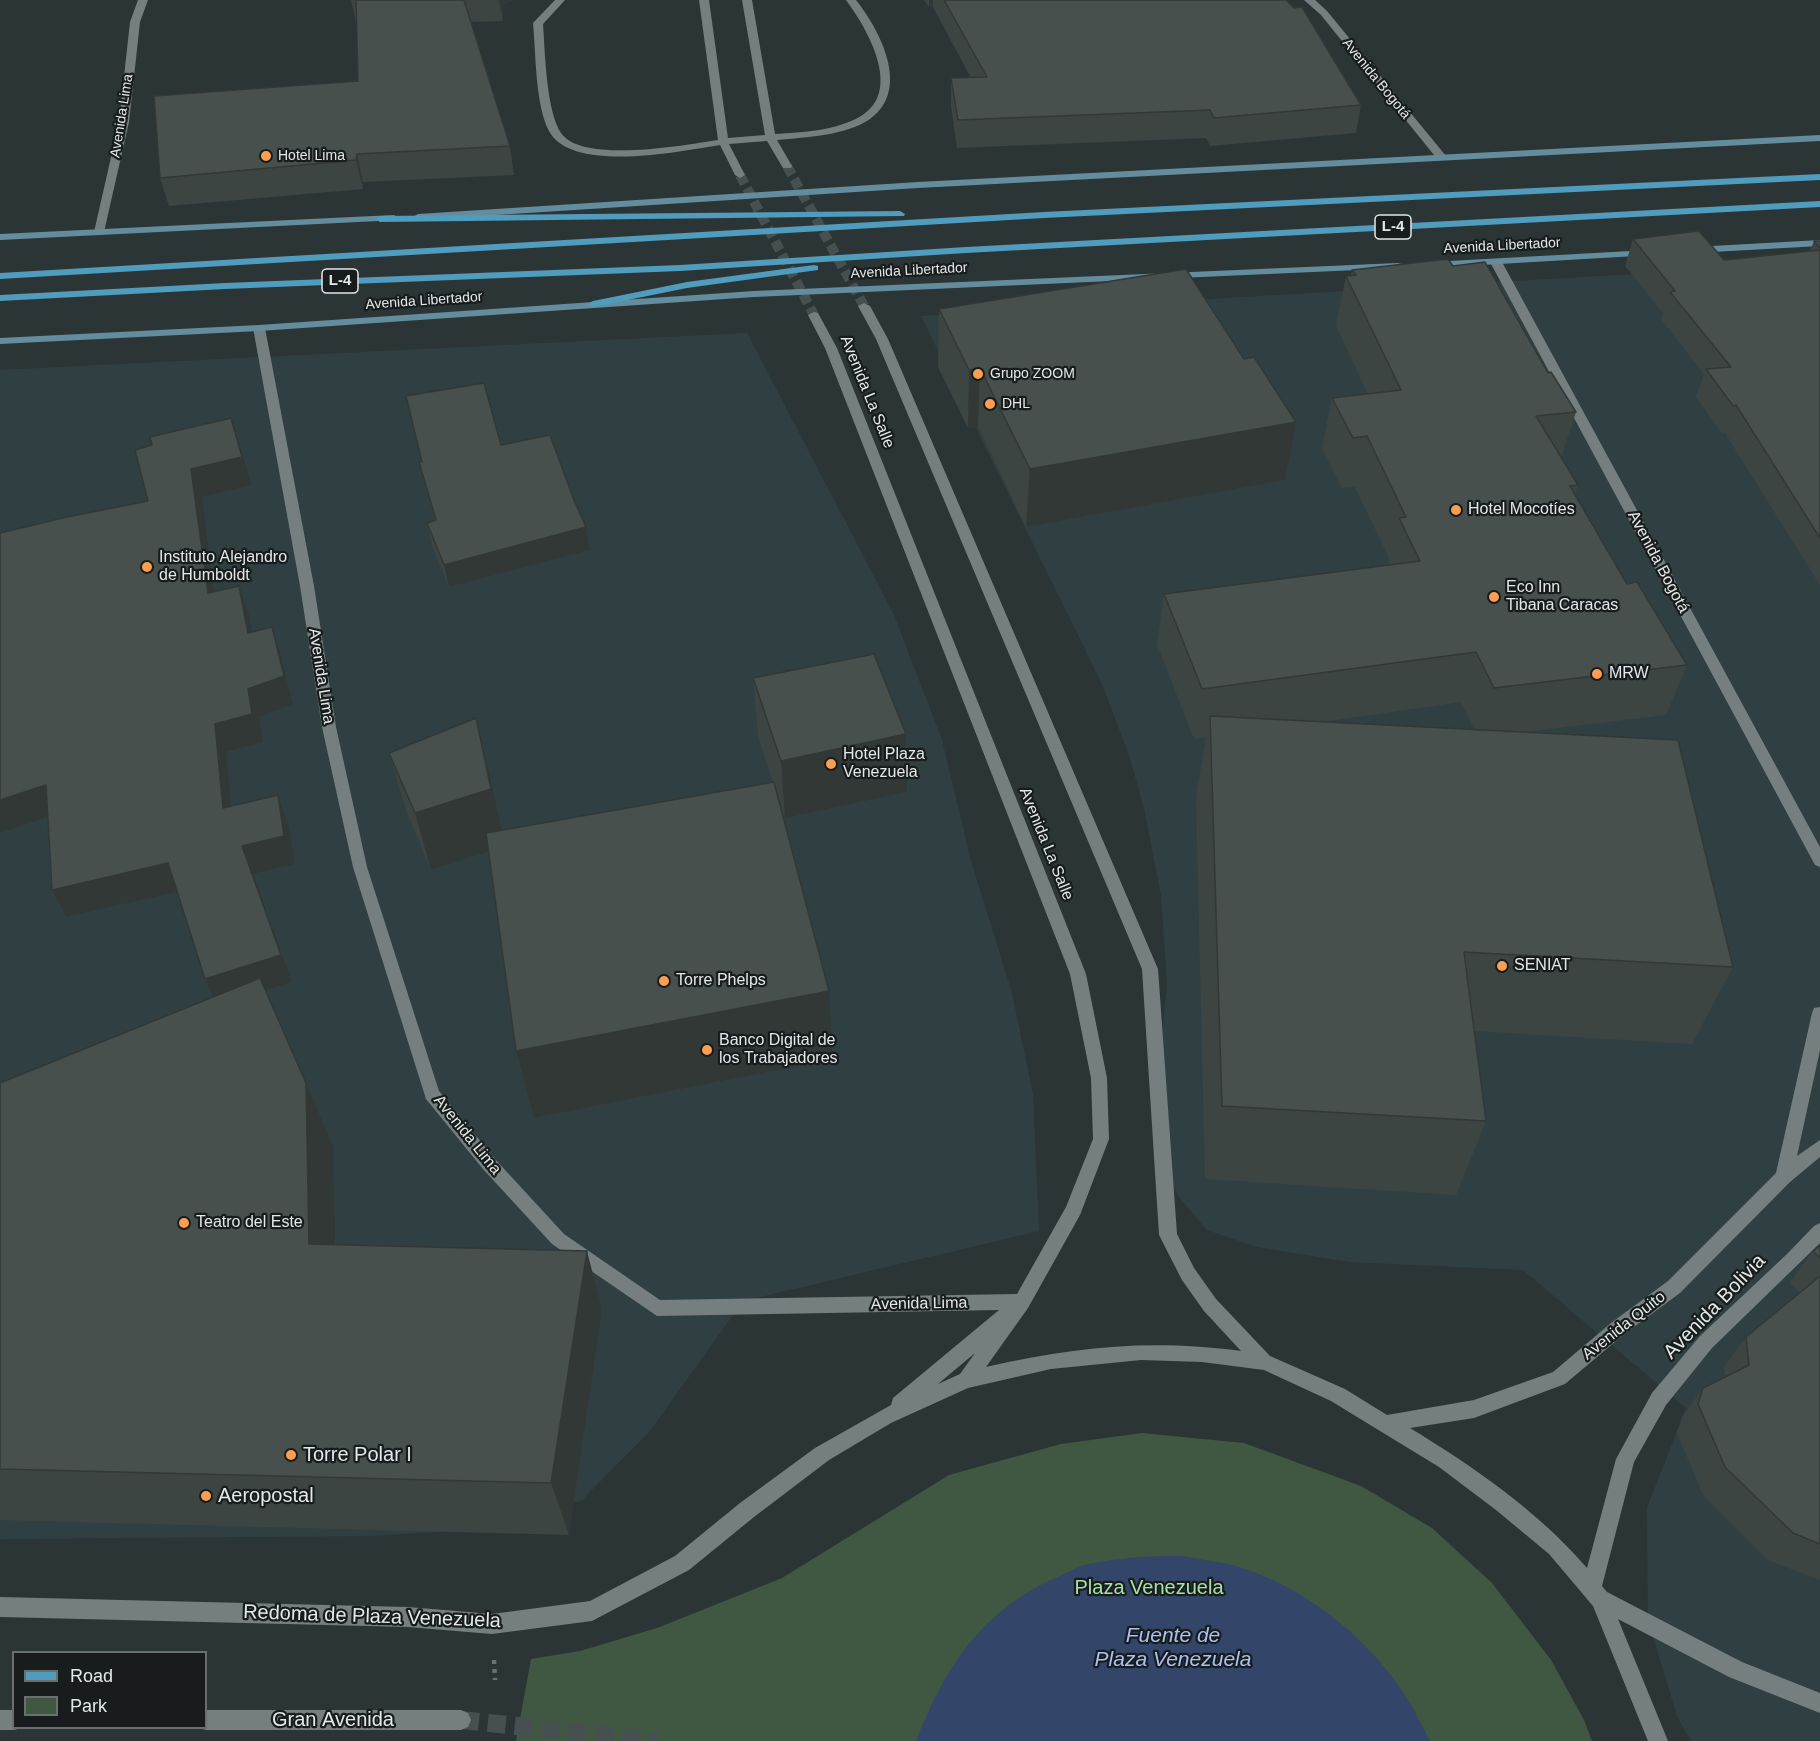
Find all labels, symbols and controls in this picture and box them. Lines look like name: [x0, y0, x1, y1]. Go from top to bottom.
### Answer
street label: Avenida Bogotá: [1338, 35, 1414, 123]
street label: Avenida Lima: [107, 73, 137, 159]
place label: Hotel Lima: [278, 148, 345, 164]
marker: Hotel Lima: [259, 149, 273, 163]
road number: L-4: [1375, 215, 1411, 239]
street label: Avenida Libertador: [1443, 235, 1561, 257]
street label: Avenida Libertador: [850, 260, 968, 282]
road number: L-4: [322, 269, 358, 293]
street label: Avenida Libertador: [365, 289, 483, 313]
street label: Avenida La Salle: [836, 333, 898, 451]
place label: Grupo ZOOM: [990, 366, 1075, 382]
marker: Grupo ZOOM: [971, 367, 985, 381]
place label: DHL: [1002, 396, 1030, 412]
marker: DHL: [983, 397, 997, 411]
place label: Hotel Mocotíes: [1468, 500, 1575, 520]
marker: Hotel Mocotíes: [1449, 503, 1463, 517]
street label: Avenida Bogotá: [1623, 508, 1693, 616]
place label: Instituto Alejandro de Humboldt: [159, 548, 287, 586]
marker: Instituto Alejandro de Humboldt: [140, 560, 154, 574]
place label: Eco Inn Tibana Caracas: [1506, 578, 1618, 616]
marker: Eco Inn Tibana Caracas: [1487, 590, 1501, 604]
street label: Avenida Lima: [304, 627, 338, 725]
place label: MRW: [1609, 664, 1649, 684]
marker: MRW: [1590, 667, 1604, 681]
place label: Hotel Plaza Venezuela: [843, 745, 925, 783]
marker: Hotel Plaza Venezuela: [824, 757, 838, 771]
street label: Avenida La Salle: [1015, 785, 1077, 903]
place label: SENIAT: [1514, 956, 1571, 976]
marker: SENIAT: [1495, 959, 1509, 973]
place label: Torre Phelps: [676, 971, 766, 991]
marker: Torre Phelps: [657, 974, 671, 988]
place label: Banco Digital de los Trabajadores: [719, 1031, 838, 1069]
marker: Banco Digital de los Trabajadores: [700, 1043, 714, 1057]
street label: Avenida Lima: [429, 1091, 505, 1179]
place label: Teatro del Este: [196, 1213, 303, 1233]
marker: Teatro del Este: [177, 1216, 191, 1230]
street label: Avenida Bolivia: [1659, 1250, 1771, 1364]
street label: Avenida Quito: [1579, 1288, 1669, 1364]
street label: Avenida Lima: [871, 1294, 967, 1314]
place label: Torre Polar I: [303, 1443, 412, 1467]
marker: Torre Polar I: [284, 1448, 298, 1462]
place label: Aeropostal: [218, 1484, 314, 1508]
marker: Aeropostal: [199, 1489, 213, 1503]
park label: Plaza Venezuela: [1074, 1576, 1224, 1600]
street label: Redoma de Plaza Venezuela: [243, 1601, 501, 1633]
water label: Fuente de Plaza Venezuela: [1095, 1623, 1251, 1673]
legend: [12, 1651, 207, 1729]
text: Road: [70, 1666, 113, 1686]
text: Park: [70, 1696, 107, 1716]
street label: Gran Avenida: [272, 1708, 394, 1732]

